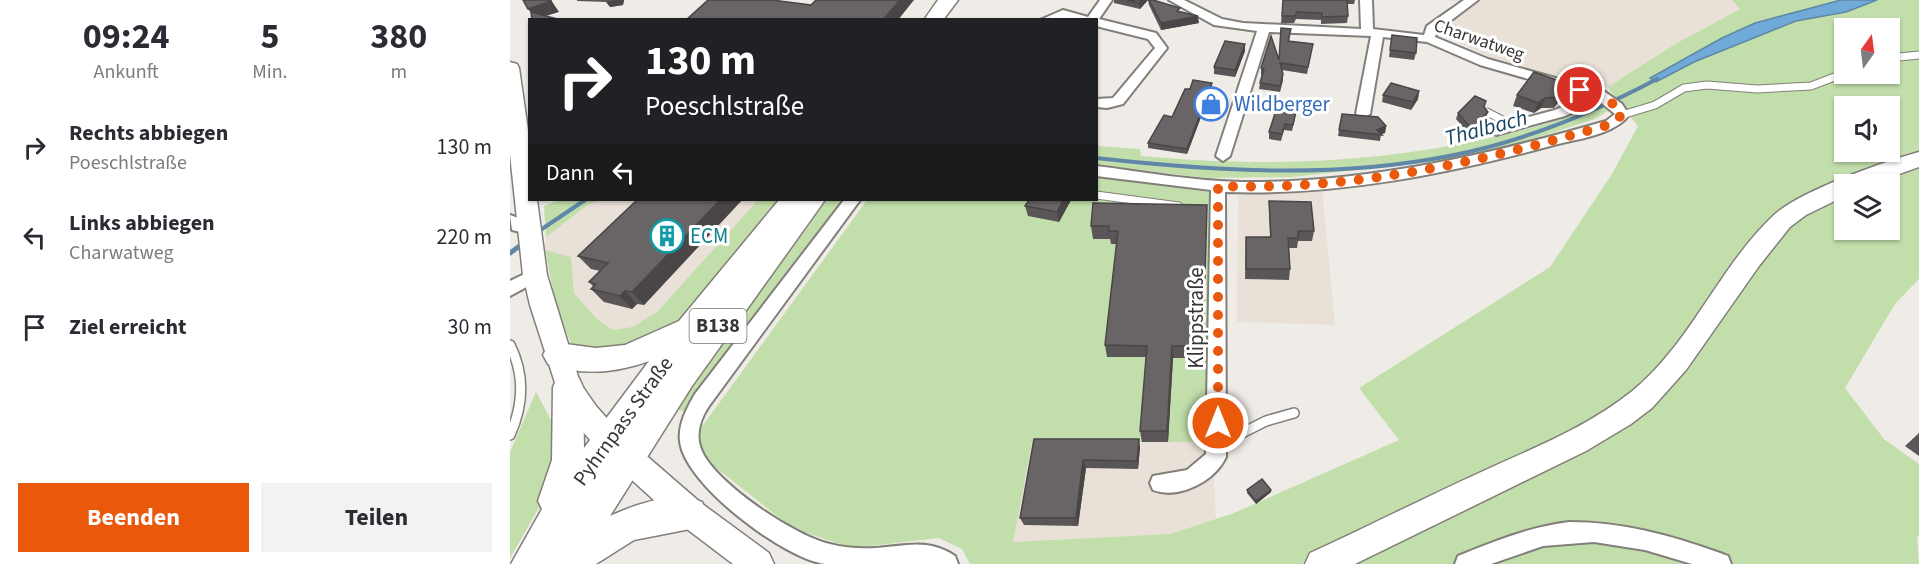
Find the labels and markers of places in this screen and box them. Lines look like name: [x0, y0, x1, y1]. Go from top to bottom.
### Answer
pin: [1554, 64, 1605, 115]
shop icon: Wildberger: [1193, 86, 1229, 122]
place label: Wildberger: [1234, 89, 1331, 119]
building icon: ECM: [649, 218, 685, 254]
place label: ECM: [690, 221, 728, 251]

